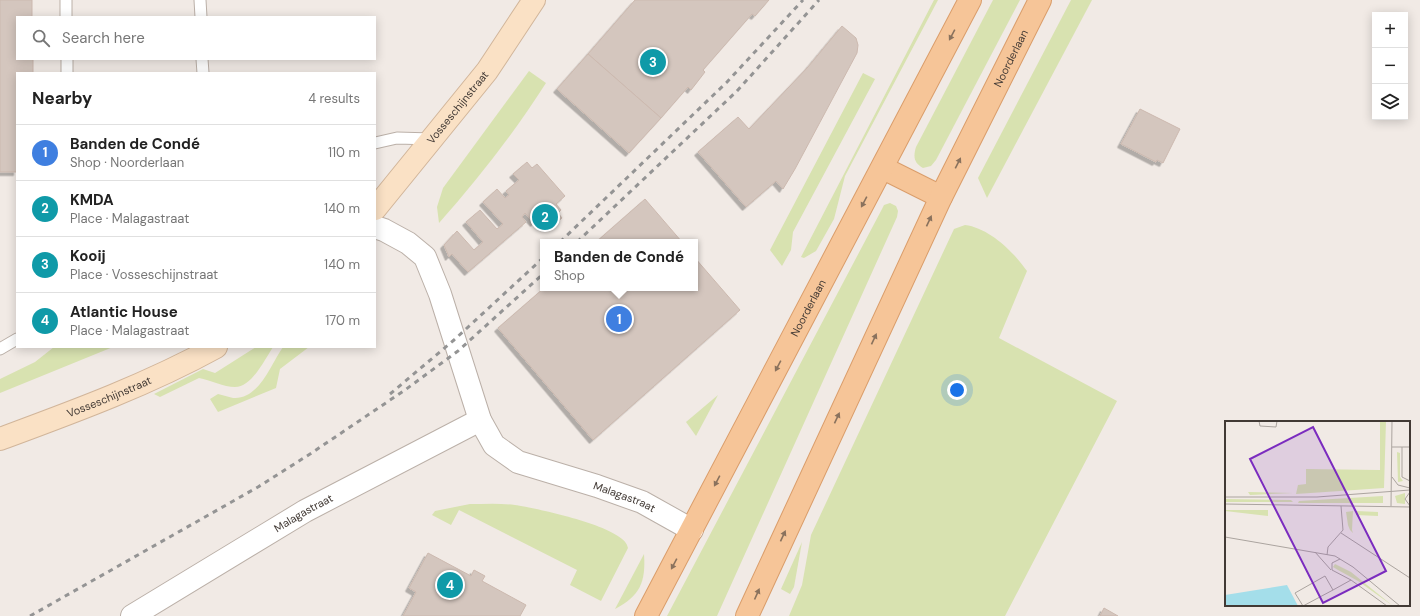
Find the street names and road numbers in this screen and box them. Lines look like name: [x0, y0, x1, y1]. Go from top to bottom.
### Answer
street label: Noorderlaan: [990, 27, 1031, 89]
street label: Vosseschijnstraat: [424, 68, 491, 147]
street label: Noorderlaan: [787, 277, 829, 339]
street label: Vosseschijnstraat: [65, 373, 154, 420]
street label: Malagastraat: [591, 478, 658, 515]
street label: Malagastraat: [271, 491, 335, 535]

